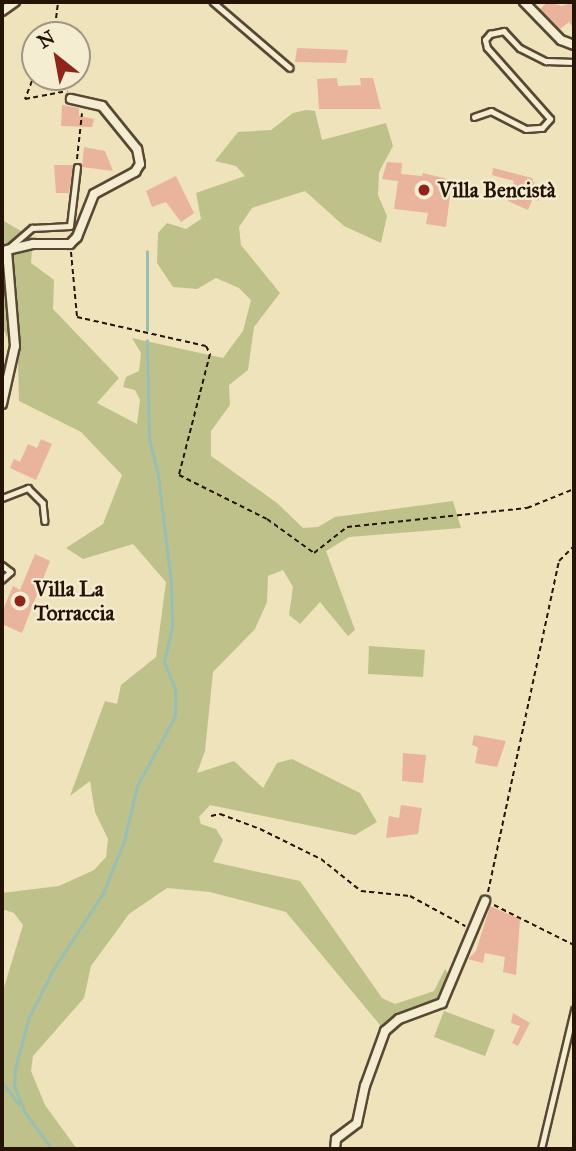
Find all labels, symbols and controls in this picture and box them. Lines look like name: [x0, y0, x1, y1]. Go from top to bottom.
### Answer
north arrow: [21, 21, 91, 91]
text: N: [33, 25, 59, 53]
place label: Villa Bencistà: [438, 177, 556, 203]
marker: Villa Bencistà: [416, 182, 432, 198]
place label: Villa La Torraccia: [34, 576, 114, 626]
marker: Villa La Torraccia: [12, 593, 28, 609]

